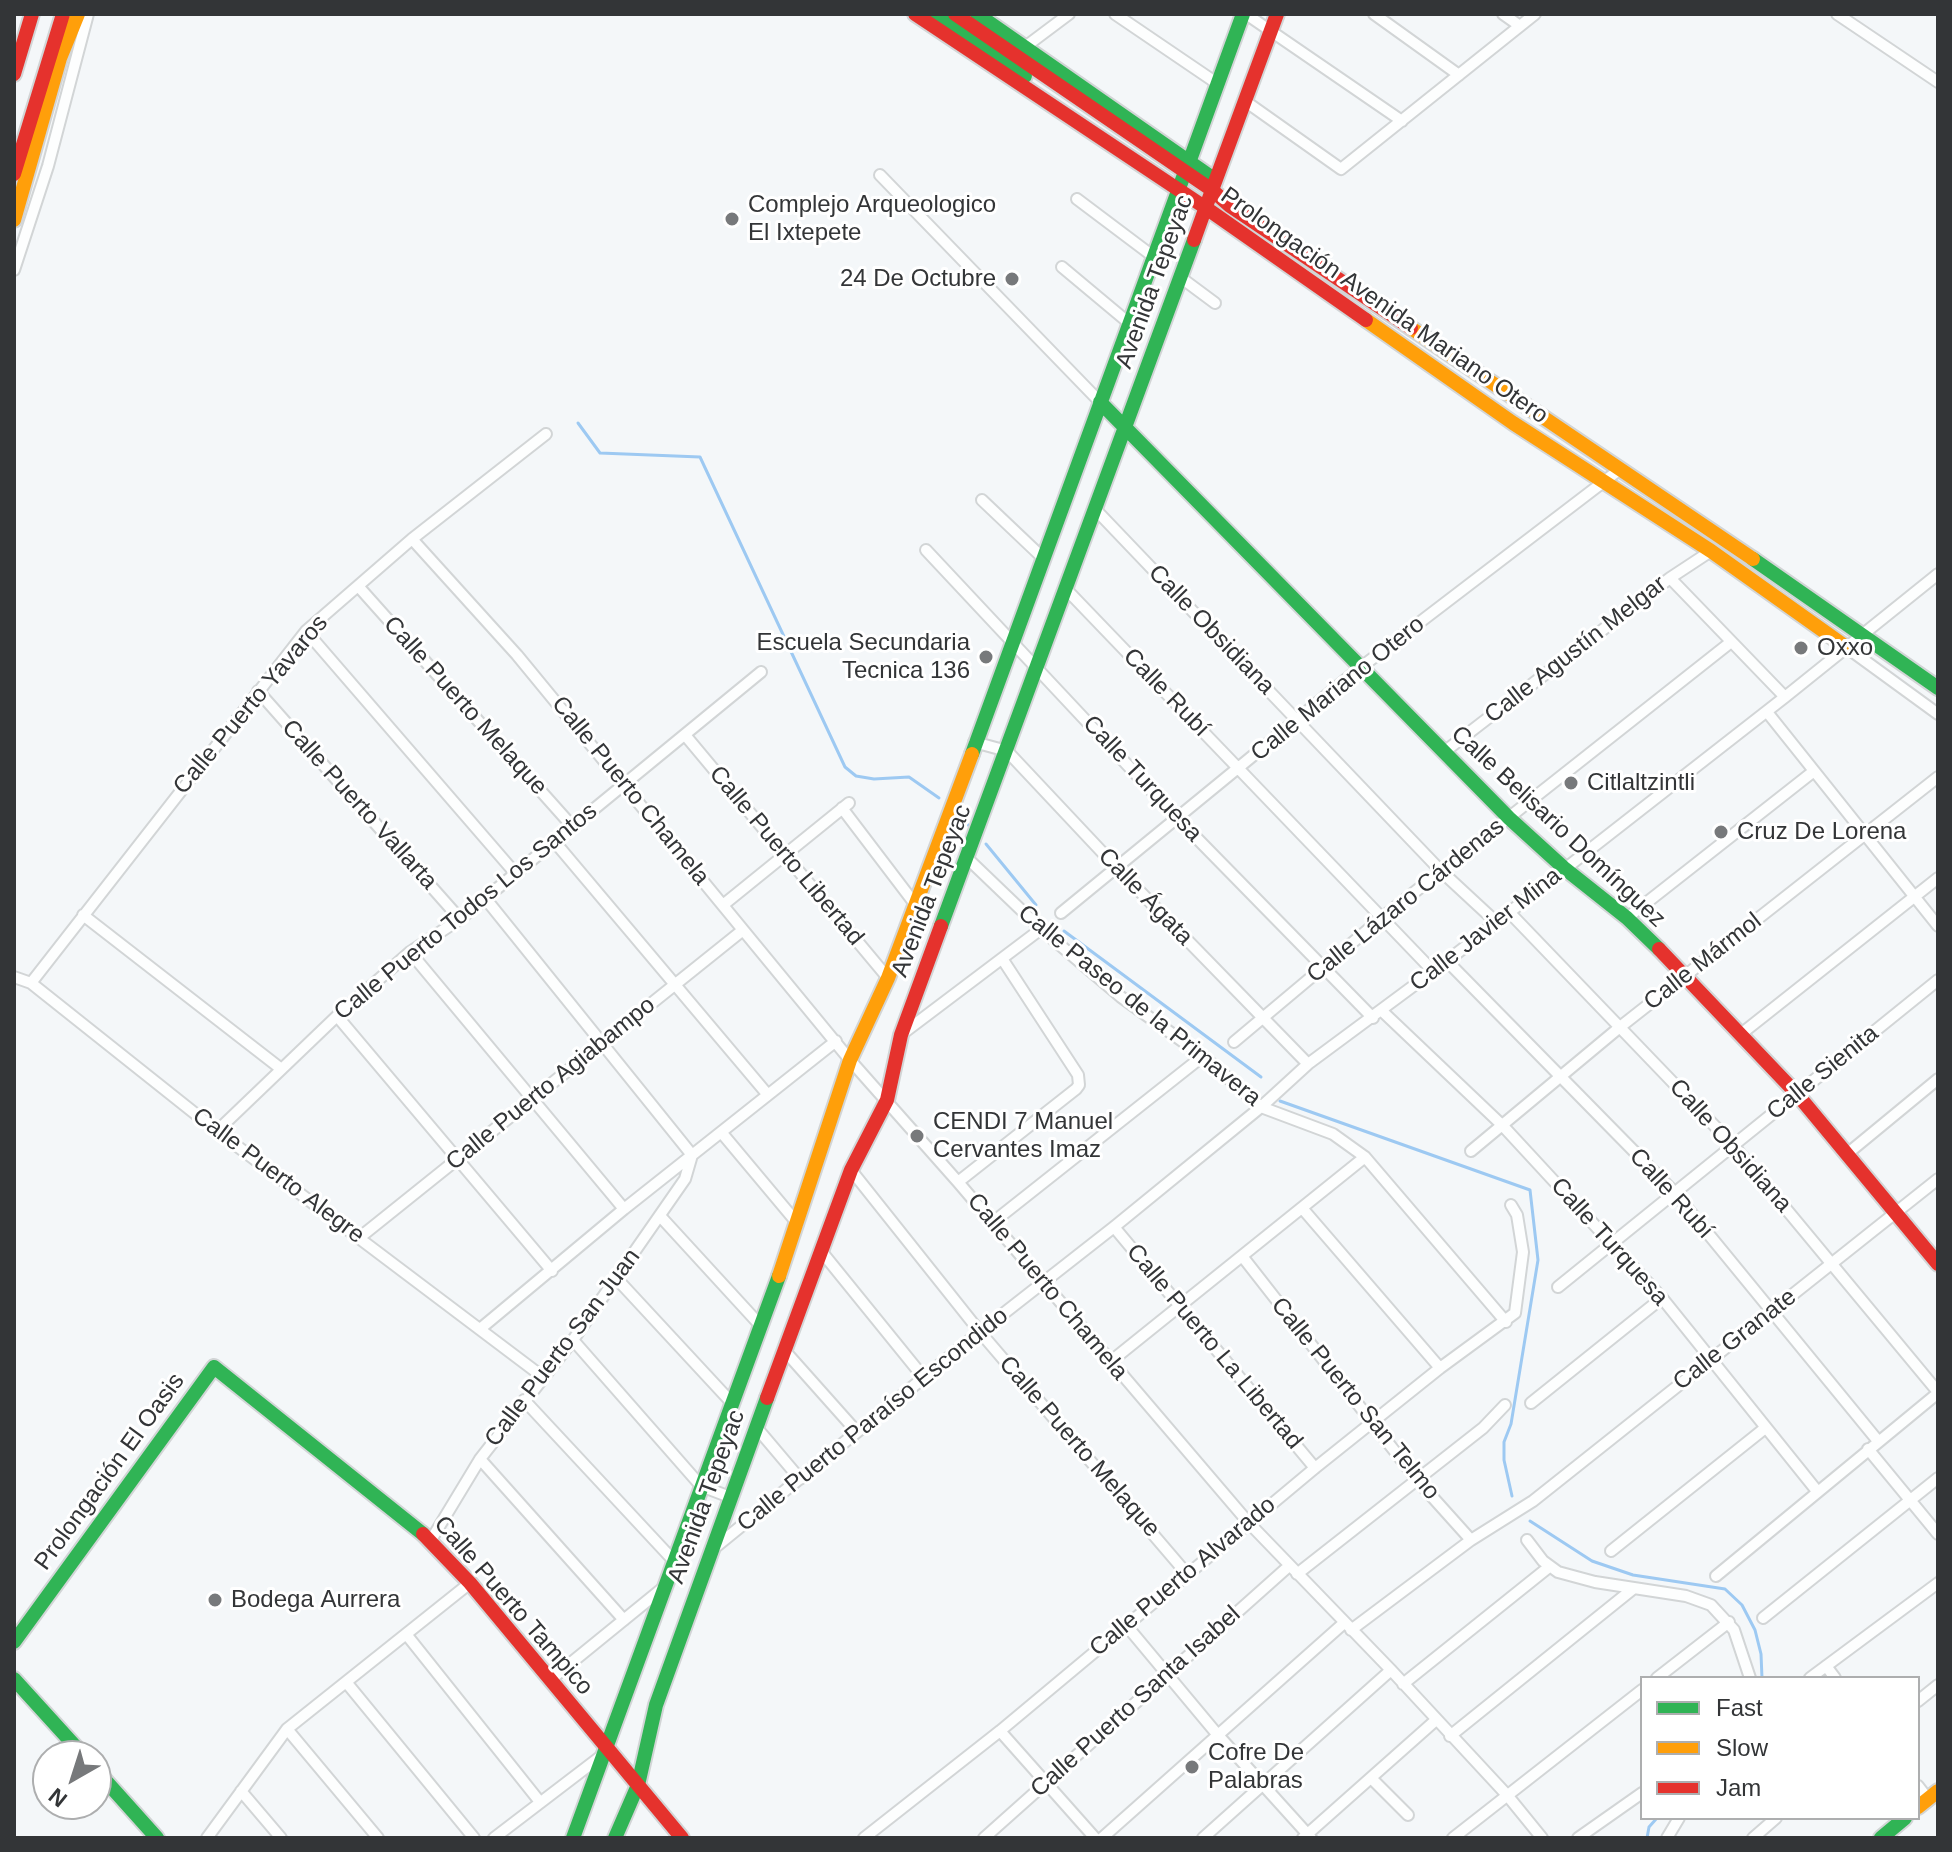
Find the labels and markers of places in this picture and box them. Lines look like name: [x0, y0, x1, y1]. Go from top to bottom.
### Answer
place label: Complejo Arqueologico El Ixtepete: [748, 191, 996, 247]
marker: Complejo Arqueologico El Ixtepete: [723, 210, 741, 228]
place label: 24 De Octubre: [840, 265, 996, 293]
marker: 24 De Octubre: [1003, 270, 1021, 288]
place label: Escuela Secundaria Tecnica 136: [757, 629, 970, 685]
place label: Oxxo: [1817, 634, 1873, 662]
marker: Oxxo: [1792, 639, 1810, 657]
marker: Escuela Secundaria Tecnica 136: [977, 648, 995, 666]
place label: Citlaltzintli: [1587, 769, 1695, 797]
marker: Citlaltzintli: [1562, 774, 1580, 792]
place label: Cruz De Lorena: [1737, 818, 1906, 846]
marker: Cruz De Lorena: [1712, 823, 1730, 841]
place label: CENDI 7 Manuel Cervantes Imaz: [933, 1108, 1113, 1164]
marker: CENDI 7 Manuel Cervantes Imaz: [908, 1127, 926, 1145]
place label: Bodega Aurrera: [231, 1586, 400, 1614]
marker: Bodega Aurrera: [206, 1591, 224, 1609]
place label: Cofre De Palabras: [1208, 1739, 1304, 1795]
marker: Cofre De Palabras: [1183, 1758, 1201, 1776]

